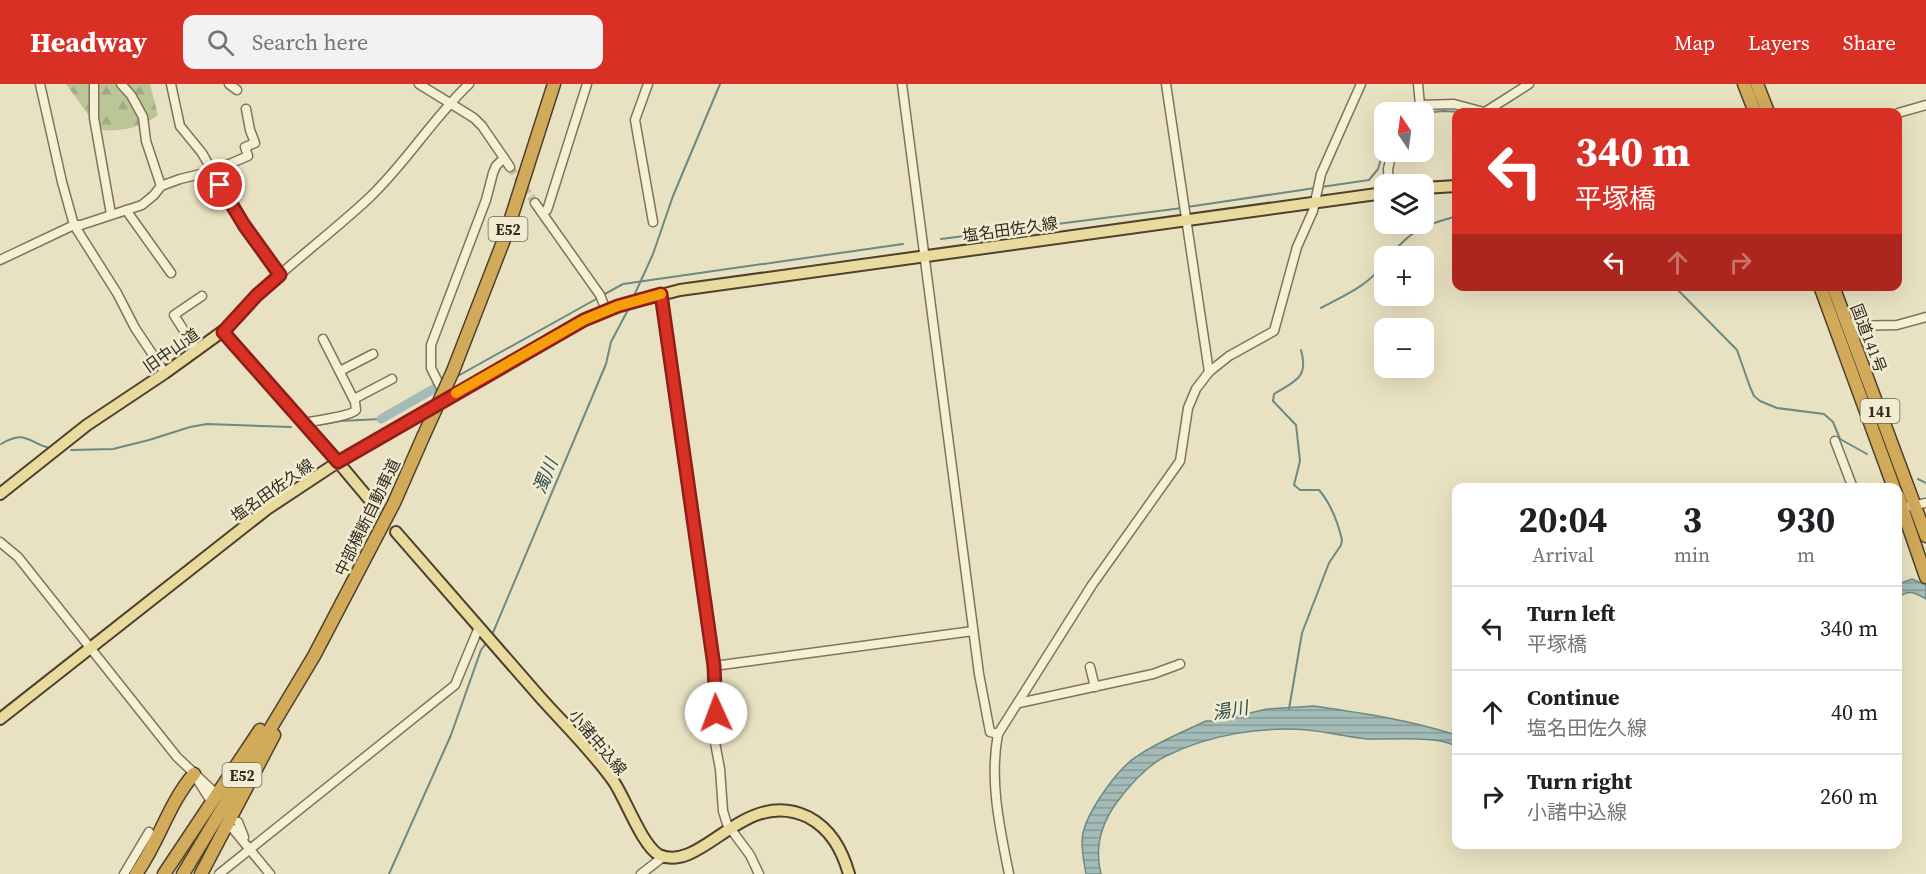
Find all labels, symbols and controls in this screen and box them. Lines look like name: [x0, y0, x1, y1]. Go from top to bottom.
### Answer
search box: [183, 15, 603, 69]
text: Headway: [30, 23, 147, 61]
icon: search: [204, 26, 237, 59]
text: Search here: [252, 27, 368, 57]
text: Map: [1674, 28, 1715, 57]
text: Layers: [1748, 28, 1810, 57]
text: Share: [1843, 28, 1896, 57]
north arrow: [1374, 102, 1434, 162]
map controls: [1374, 102, 1434, 378]
text: 340 m: [1575, 122, 1690, 180]
icon: left: [1476, 132, 1554, 210]
pin: [194, 159, 245, 210]
icon: arrive: [203, 168, 236, 201]
button: layers: [1374, 174, 1434, 234]
text: 平塚橋: [1575, 180, 1656, 217]
street label: 塩名田佐久線: [961, 211, 1059, 247]
road number: E52: [488, 217, 528, 241]
button: +: [1374, 246, 1434, 306]
icon: left: [1598, 246, 1631, 279]
icon: ahead: [1661, 246, 1694, 279]
icon: right: [1724, 246, 1757, 279]
street label: 国道141号: [1846, 300, 1892, 376]
button: −: [1374, 318, 1434, 378]
street label: 旧中山道: [138, 323, 204, 377]
road number: 141: [1860, 399, 1900, 423]
street label: 塩名田佐久線: [226, 453, 318, 527]
water label: 濁川: [527, 453, 564, 497]
street label: 中部横断自動車道: [329, 455, 405, 579]
text: 20:04: [1519, 495, 1607, 544]
text: 3: [1682, 495, 1702, 544]
text: 930: [1777, 495, 1835, 544]
text: Arrival: [1532, 541, 1594, 569]
text: min: [1674, 541, 1710, 569]
text: m: [1797, 541, 1815, 569]
text: Turn left: [1527, 598, 1615, 628]
icon: left: [1476, 612, 1509, 645]
text: 340 m: [1820, 613, 1878, 643]
text: 平塚橋: [1527, 630, 1587, 658]
position arrow: [684, 681, 748, 745]
text: Continue: [1527, 682, 1620, 712]
water label: 湯川: [1210, 694, 1252, 725]
icon: ahead: [1476, 696, 1509, 729]
text: 40 m: [1831, 697, 1878, 727]
street label: 小諸中込線: [564, 704, 632, 780]
text: 塩名田佐久線: [1527, 714, 1647, 742]
road number: E52: [222, 763, 262, 787]
text: Turn right: [1527, 766, 1632, 796]
icon: right: [1476, 780, 1509, 813]
text: 260 m: [1820, 781, 1878, 811]
text: 小諸中込線: [1527, 798, 1627, 826]

